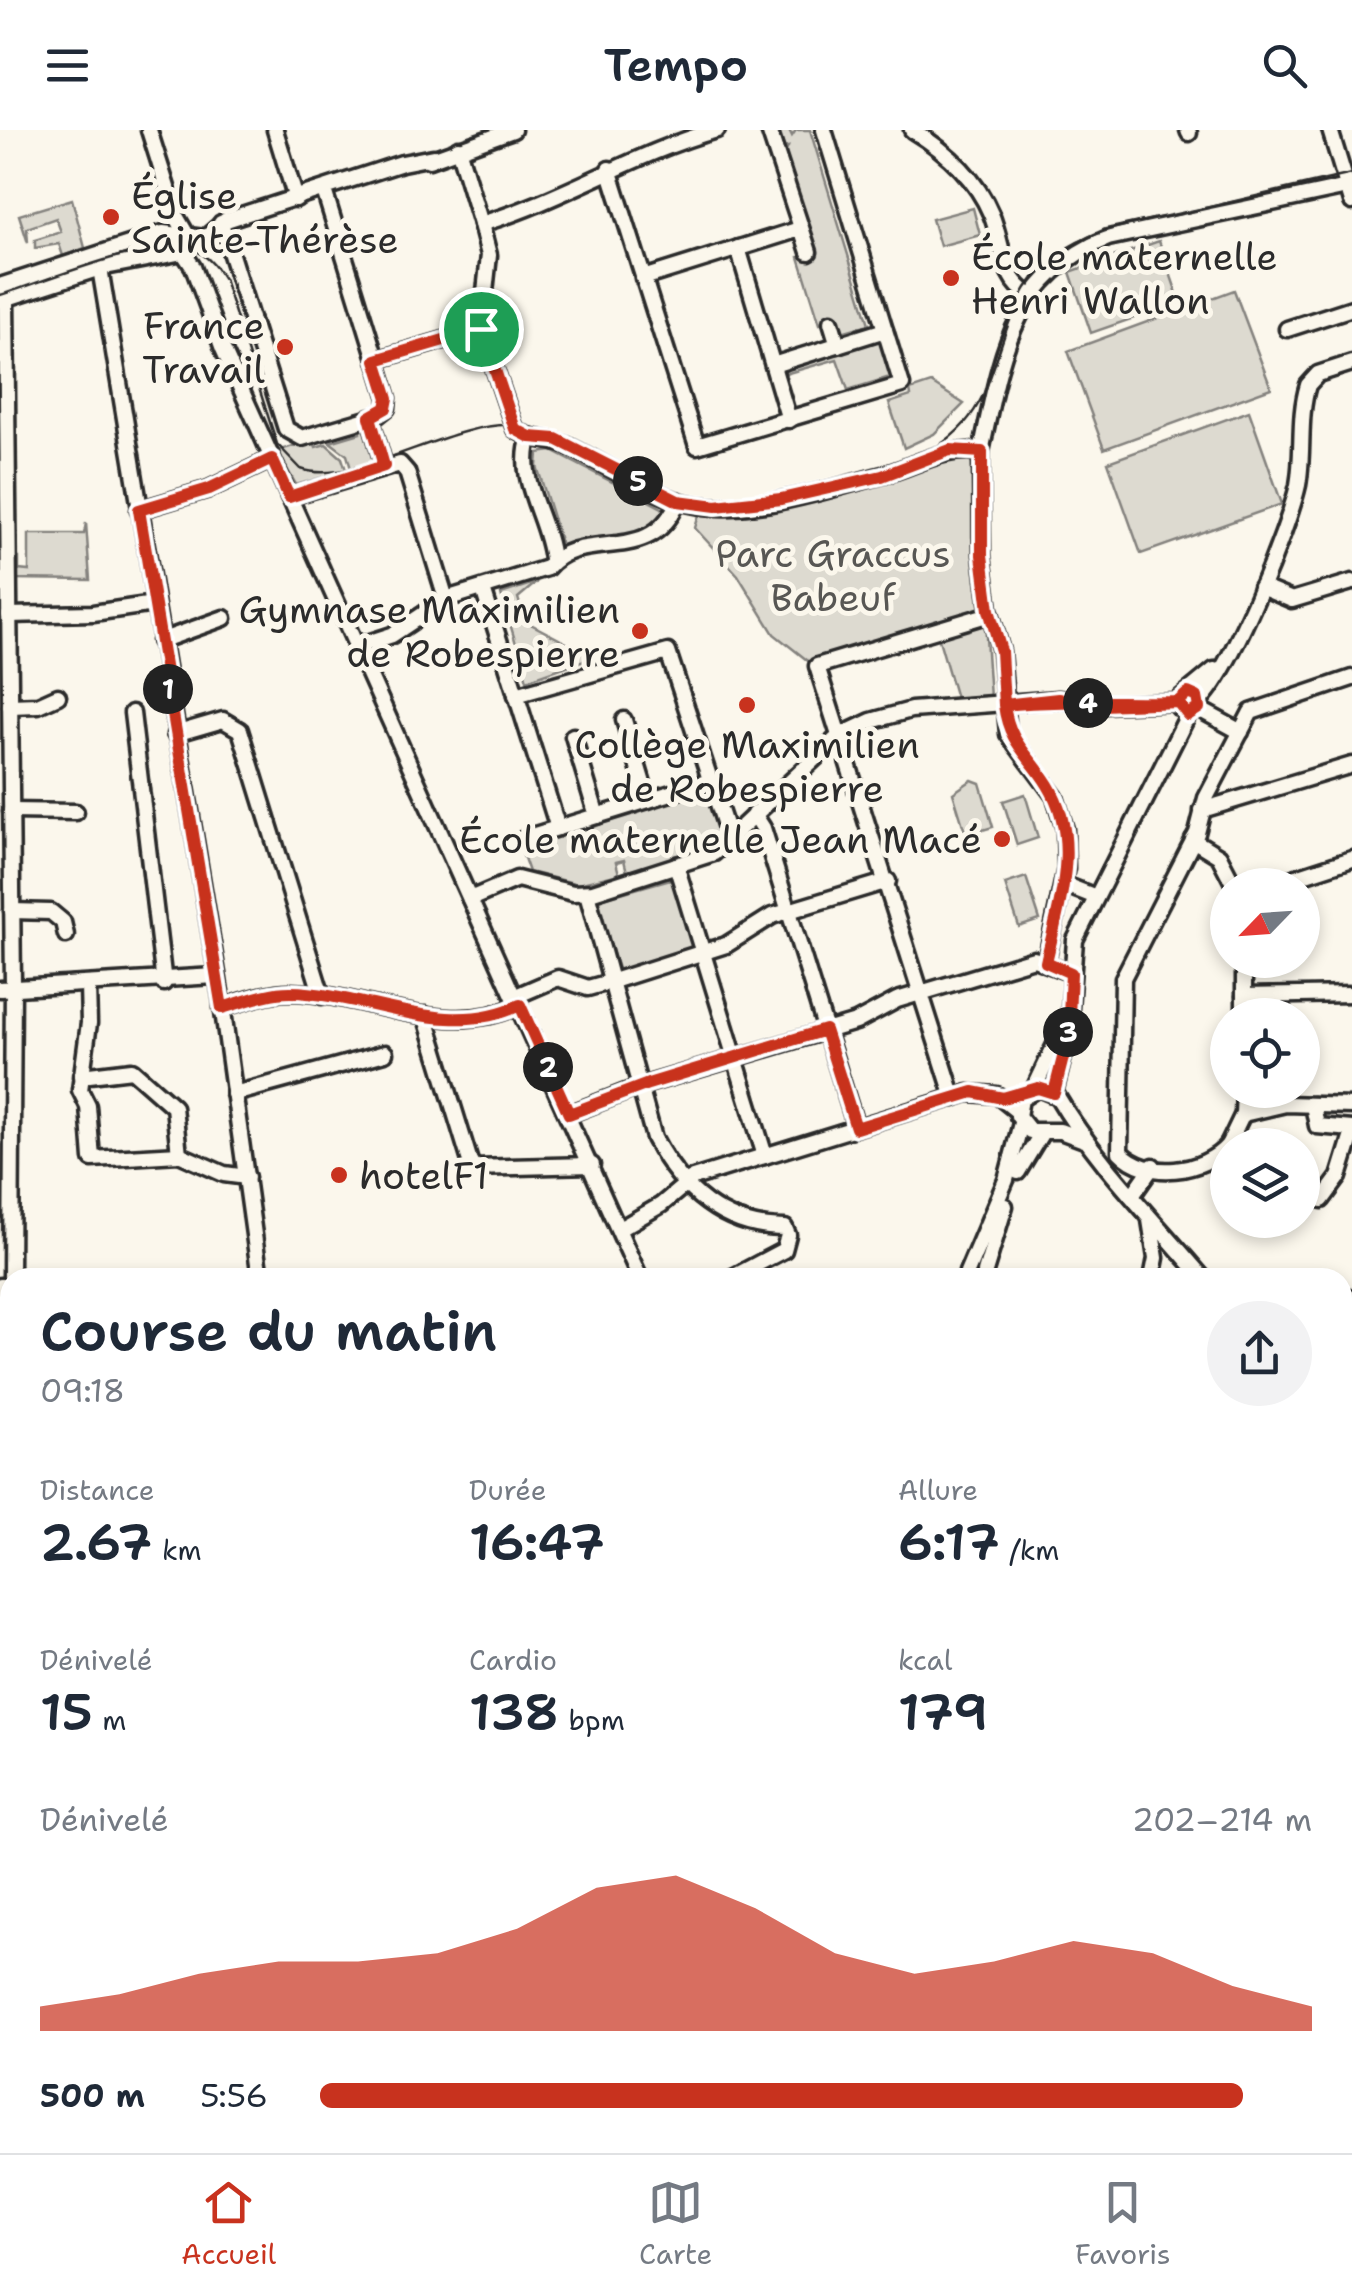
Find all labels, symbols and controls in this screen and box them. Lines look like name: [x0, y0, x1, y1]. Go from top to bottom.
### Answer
text: Tempo: [604, 35, 748, 95]
icon: menu: [40, 38, 95, 93]
icon: search: [1257, 38, 1312, 93]
place label: Église Sainte-Thérèse: [131, 170, 399, 265]
marker: Église Sainte-Thérèse: [100, 206, 122, 228]
place label: École maternelle Henri Wallon: [971, 231, 1278, 326]
marker: École maternelle Henri Wallon: [940, 267, 962, 289]
pin: [439, 287, 524, 372]
place label: France Travail: [142, 300, 266, 395]
icon: arrive: [454, 302, 509, 357]
marker: France Travail: [274, 336, 296, 358]
pin: 5: [613, 456, 663, 506]
text: 5: [629, 462, 647, 500]
park label: Parc Graccus Babeuf: [715, 528, 951, 623]
place label: Gymnase Maximilien de Robespierre: [238, 584, 620, 679]
marker: Gymnase Maximilien de Robespierre: [629, 620, 651, 642]
pin: 1: [143, 664, 193, 714]
text: 1: [162, 670, 174, 708]
pin: 4: [1063, 678, 1113, 728]
text: 4: [1078, 684, 1098, 722]
marker: Collège Maximilien de Robespierre: [736, 694, 758, 716]
place label: Collège Maximilien de Robespierre: [574, 719, 920, 814]
place label: École maternelle Jean Macé: [459, 814, 982, 865]
marker: École maternelle Jean Macé: [991, 828, 1013, 850]
north arrow: [1210, 868, 1320, 978]
map controls: [1210, 868, 1320, 1238]
button: locate: [1210, 998, 1320, 1108]
pin: 3: [1043, 1007, 1093, 1057]
text: 3: [1058, 1013, 1078, 1051]
pin: 2: [523, 1042, 573, 1092]
text: 2: [538, 1048, 558, 1086]
button: layers: [1210, 1128, 1320, 1238]
place label: hotelF1: [359, 1150, 489, 1201]
marker: hotelF1: [328, 1164, 350, 1186]
text: Course du matin: [40, 1294, 497, 1368]
button: share: [1207, 1301, 1312, 1406]
text: 09:18: [40, 1369, 125, 1412]
text: Distance: [40, 1471, 155, 1509]
text: Durée: [469, 1471, 547, 1509]
text: Allure: [898, 1471, 978, 1509]
text: 2.67: [40, 1509, 152, 1576]
text: 16:47: [469, 1509, 605, 1576]
text: 6:17: [898, 1509, 1000, 1576]
text: km: [152, 1531, 202, 1569]
text: /km: [1000, 1531, 1059, 1569]
text: Dénivelé: [40, 1641, 153, 1679]
text: Cardio: [469, 1641, 557, 1679]
text: kcal: [898, 1641, 952, 1679]
text: 15: [40, 1679, 93, 1746]
text: 138: [469, 1679, 559, 1746]
text: 179: [898, 1679, 988, 1746]
text: m: [93, 1701, 126, 1739]
text: bpm: [559, 1701, 625, 1739]
text: Dénivelé: [40, 1798, 169, 1841]
text: 202–214 m: [1132, 1798, 1312, 1841]
text: 500 m: [40, 2074, 145, 2117]
text: 5:56: [200, 2074, 268, 2117]
tab: Accueil: [181, 2175, 276, 2273]
tab: Carte: [639, 2175, 712, 2273]
tab: Favoris: [1075, 2175, 1171, 2273]

